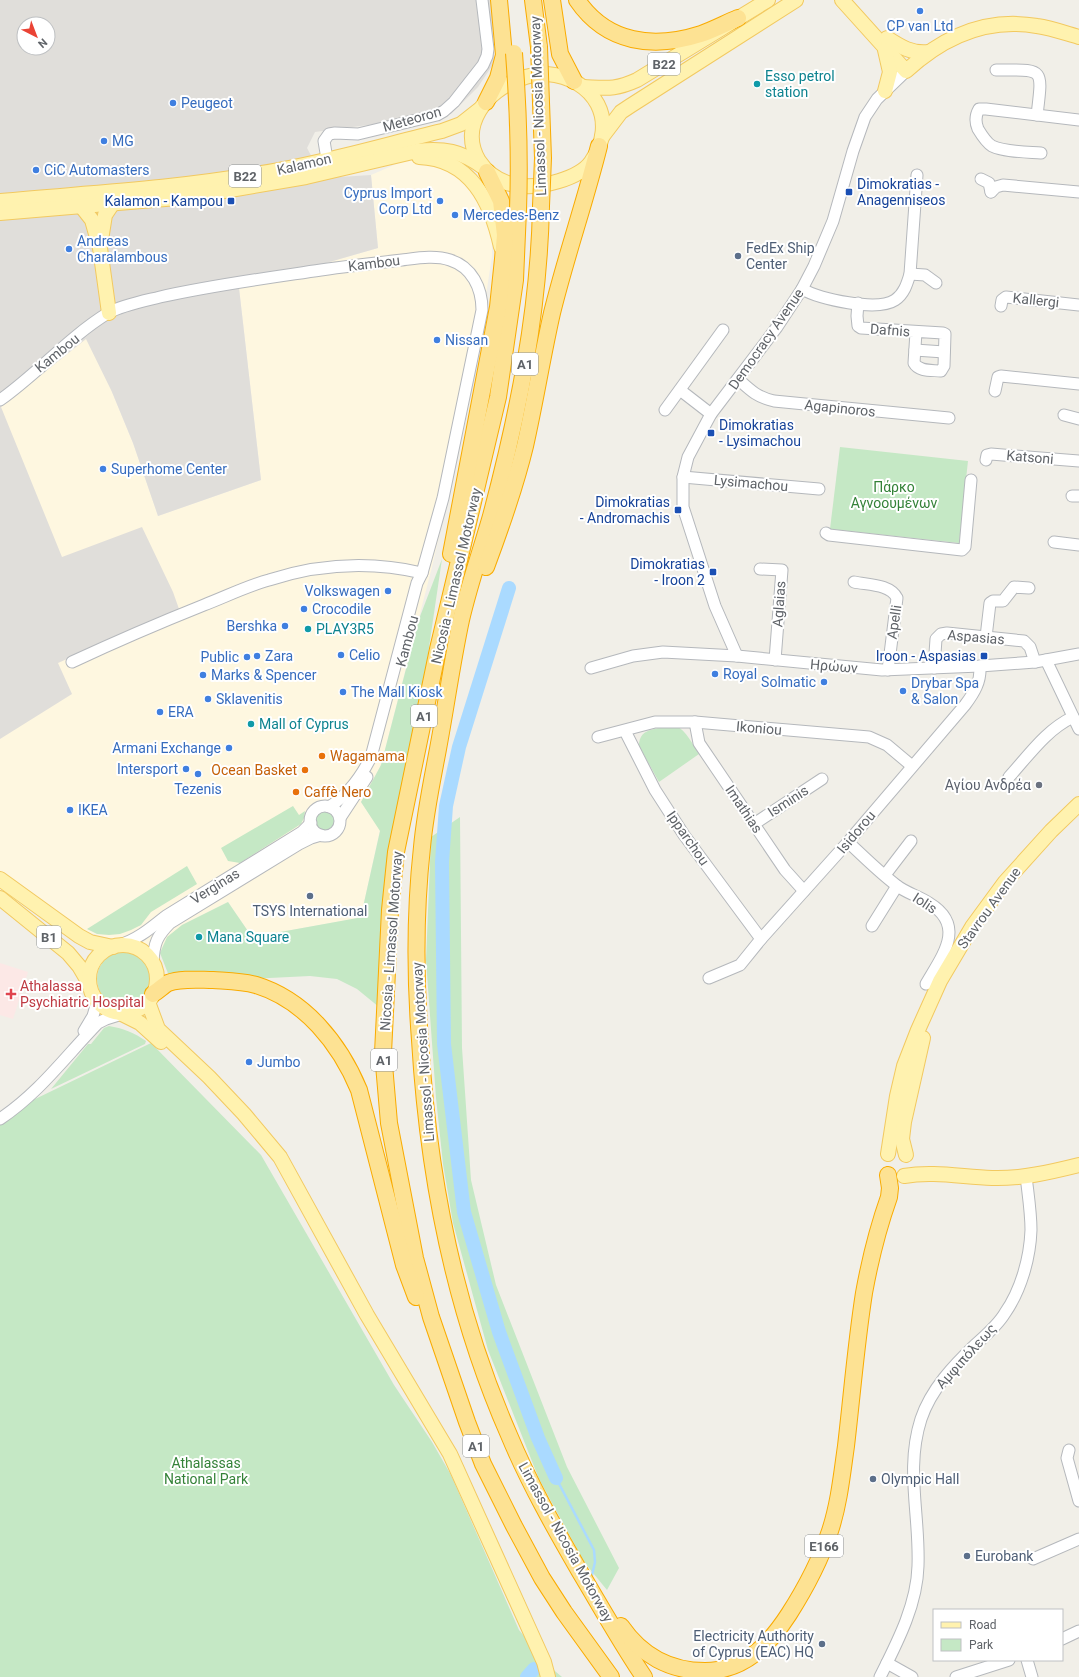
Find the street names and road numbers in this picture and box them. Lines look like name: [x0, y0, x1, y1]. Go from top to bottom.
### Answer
street label: Limassol - Nicosia Motorway: [527, 15, 549, 196]
road number: B22: [648, 53, 680, 75]
street label: Meteoron: [381, 103, 443, 135]
street label: Kalamon: [275, 150, 333, 178]
road number: B22: [229, 165, 261, 187]
street label: Kambou: [347, 252, 401, 274]
street label: Democracy Avenue: [725, 285, 807, 393]
street label: Kallergi: [1012, 290, 1060, 310]
street label: Dafnis: [869, 321, 911, 339]
street label: Kambou: [32, 330, 82, 376]
road number: A1: [512, 353, 538, 375]
street label: Agapinoros: [804, 396, 876, 420]
street label: Katsoni: [1006, 447, 1054, 467]
street label: Lysimachou: [713, 472, 789, 494]
street label: Nicosia - Limassol Motorway: [428, 486, 484, 666]
street label: Aglaias: [769, 580, 789, 628]
street label: Apelli: [884, 604, 904, 640]
street label: Kambou: [393, 614, 421, 668]
street label: Aspasias: [947, 627, 1005, 647]
street label: Ηρώων: [810, 656, 859, 676]
road number: A1: [411, 705, 437, 727]
street label: Ikoniou: [736, 718, 782, 738]
street label: Imathias: [722, 782, 766, 836]
street label: Isminis: [765, 782, 811, 820]
street label: Isidorou: [834, 807, 878, 857]
street label: Ipparchou: [664, 808, 712, 868]
street label: Nicosia - Limassol Motorway: [377, 850, 405, 1031]
street label: Stavrou Avenue: [954, 864, 1024, 952]
street label: Verginas: [188, 865, 242, 907]
street label: Iolis: [910, 889, 940, 917]
road number: B1: [37, 926, 61, 948]
street label: Limassol - Nicosia Motorway: [409, 961, 437, 1142]
road number: A1: [371, 1049, 397, 1071]
street label: Αμφιπόλεως: [933, 1320, 1000, 1393]
road number: A1: [463, 1435, 489, 1457]
street label: Limassol - Nicosia Motorway: [515, 1459, 617, 1625]
road number: E166: [805, 1535, 843, 1557]

